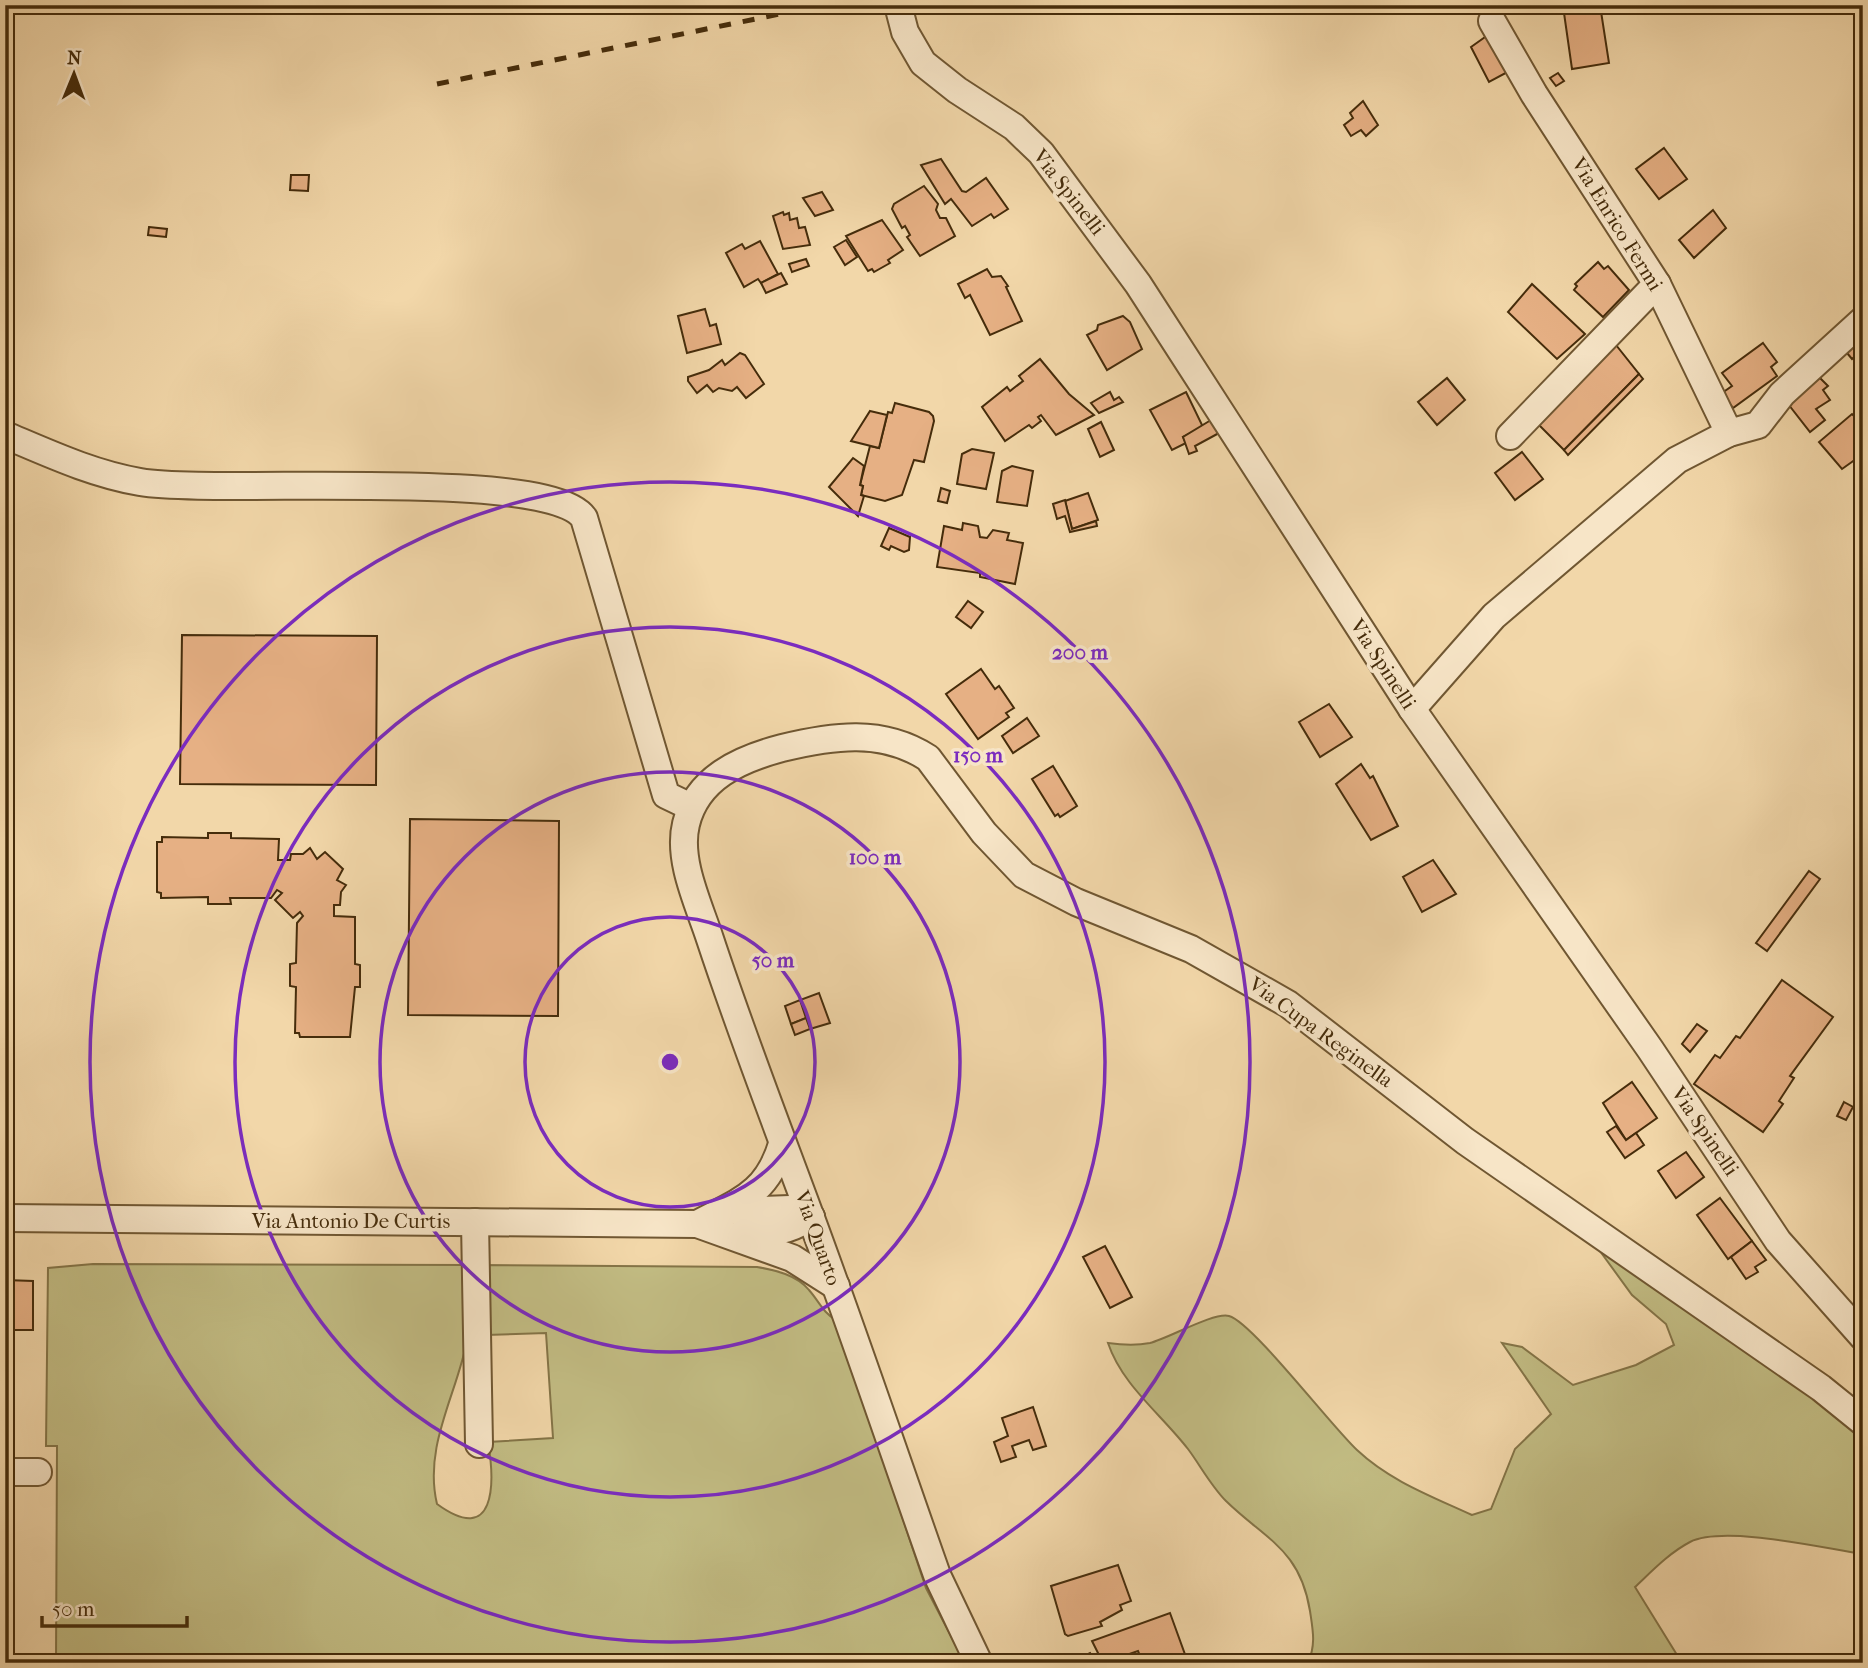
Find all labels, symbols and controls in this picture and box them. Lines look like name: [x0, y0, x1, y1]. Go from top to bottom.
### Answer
north arrow: [38, 38, 108, 108]
text: N: [67, 47, 82, 69]
street label: Via Spinelli: [1027, 143, 1110, 240]
street label: Via Enrico Fermi: [1566, 152, 1668, 295]
street label: Via Spinelli: [1344, 614, 1421, 714]
text: 200 m: [1052, 640, 1109, 664]
text: 150 m: [953, 743, 1004, 767]
text: 100 m: [849, 845, 902, 869]
text: 50 m: [752, 948, 795, 972]
street label: Via Cupa Reginella: [1243, 971, 1398, 1093]
centre of rings: [658, 1050, 682, 1074]
street label: Via Spinelli: [1666, 1081, 1744, 1180]
street label: Via Quarto: [789, 1186, 846, 1289]
street label: Via Antonio De Curtis: [251, 1209, 451, 1233]
scale bar: [42, 1584, 187, 1628]
text: 50 m: [52, 1597, 95, 1621]

